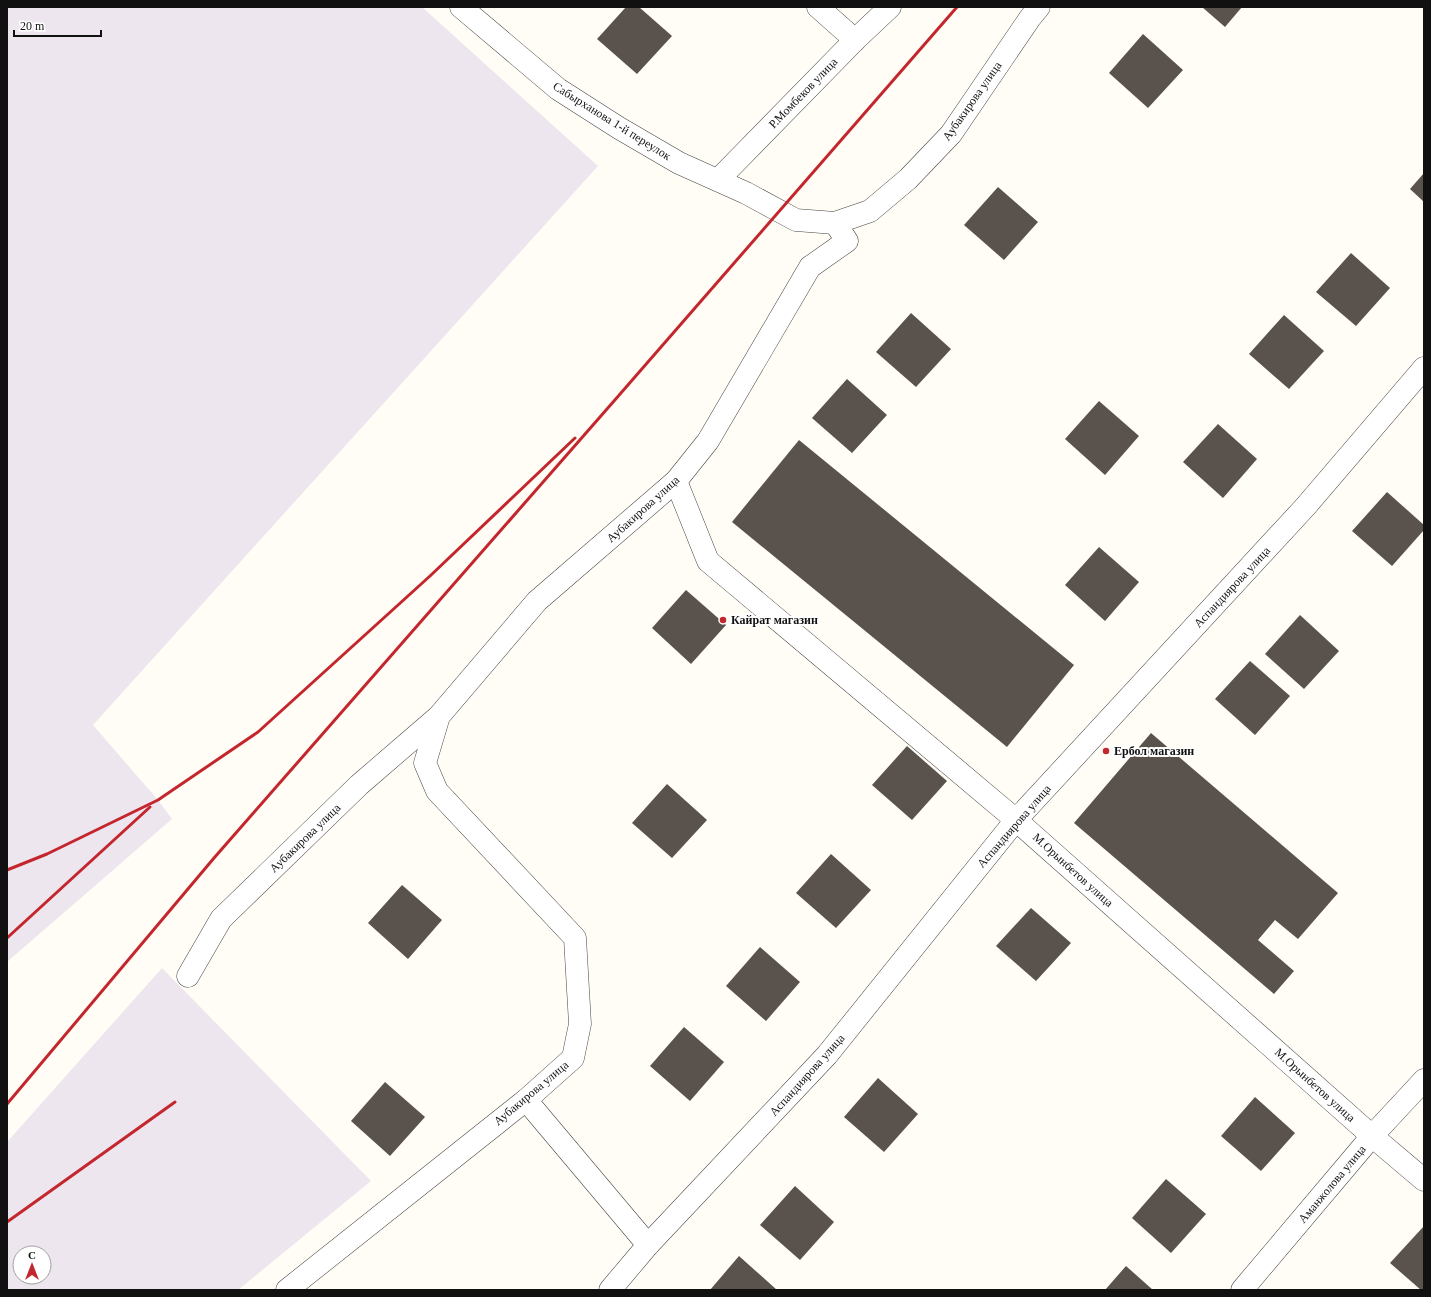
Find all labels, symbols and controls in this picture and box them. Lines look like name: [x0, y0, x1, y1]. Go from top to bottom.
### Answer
scale bar: [14, 12, 101, 38]
text: 20 m: [20, 19, 45, 33]
street label: Р.Момбеков улица: [766, 54, 841, 131]
street label: Аубакирова улица: [940, 58, 1005, 143]
street label: Сабырханова 1-й переулок: [550, 79, 674, 163]
street label: Аубакирова улица: [604, 472, 683, 545]
street label: Аспандиярова улица: [1191, 543, 1274, 630]
place label: Кайрат магазин: [731, 613, 818, 627]
marker: Кайрат магазин: [718, 615, 728, 625]
place label: Ербол магазин: [1114, 744, 1194, 758]
marker: Ербол магазин: [1101, 746, 1111, 756]
street label: Аспандиярова улица: [974, 781, 1054, 870]
street label: Аубакирова улица: [267, 800, 344, 875]
street label: М.Орынбетов улица: [1030, 830, 1117, 910]
street label: Аспандиярова улица: [767, 1031, 848, 1119]
street label: М.Орынбетов улица: [1272, 1045, 1359, 1125]
street label: Аубакирова улица: [491, 1057, 572, 1128]
street label: Аманжолова улица: [1295, 1142, 1369, 1226]
north arrow: [12, 1245, 52, 1285]
text: С: [28, 1249, 36, 1261]

